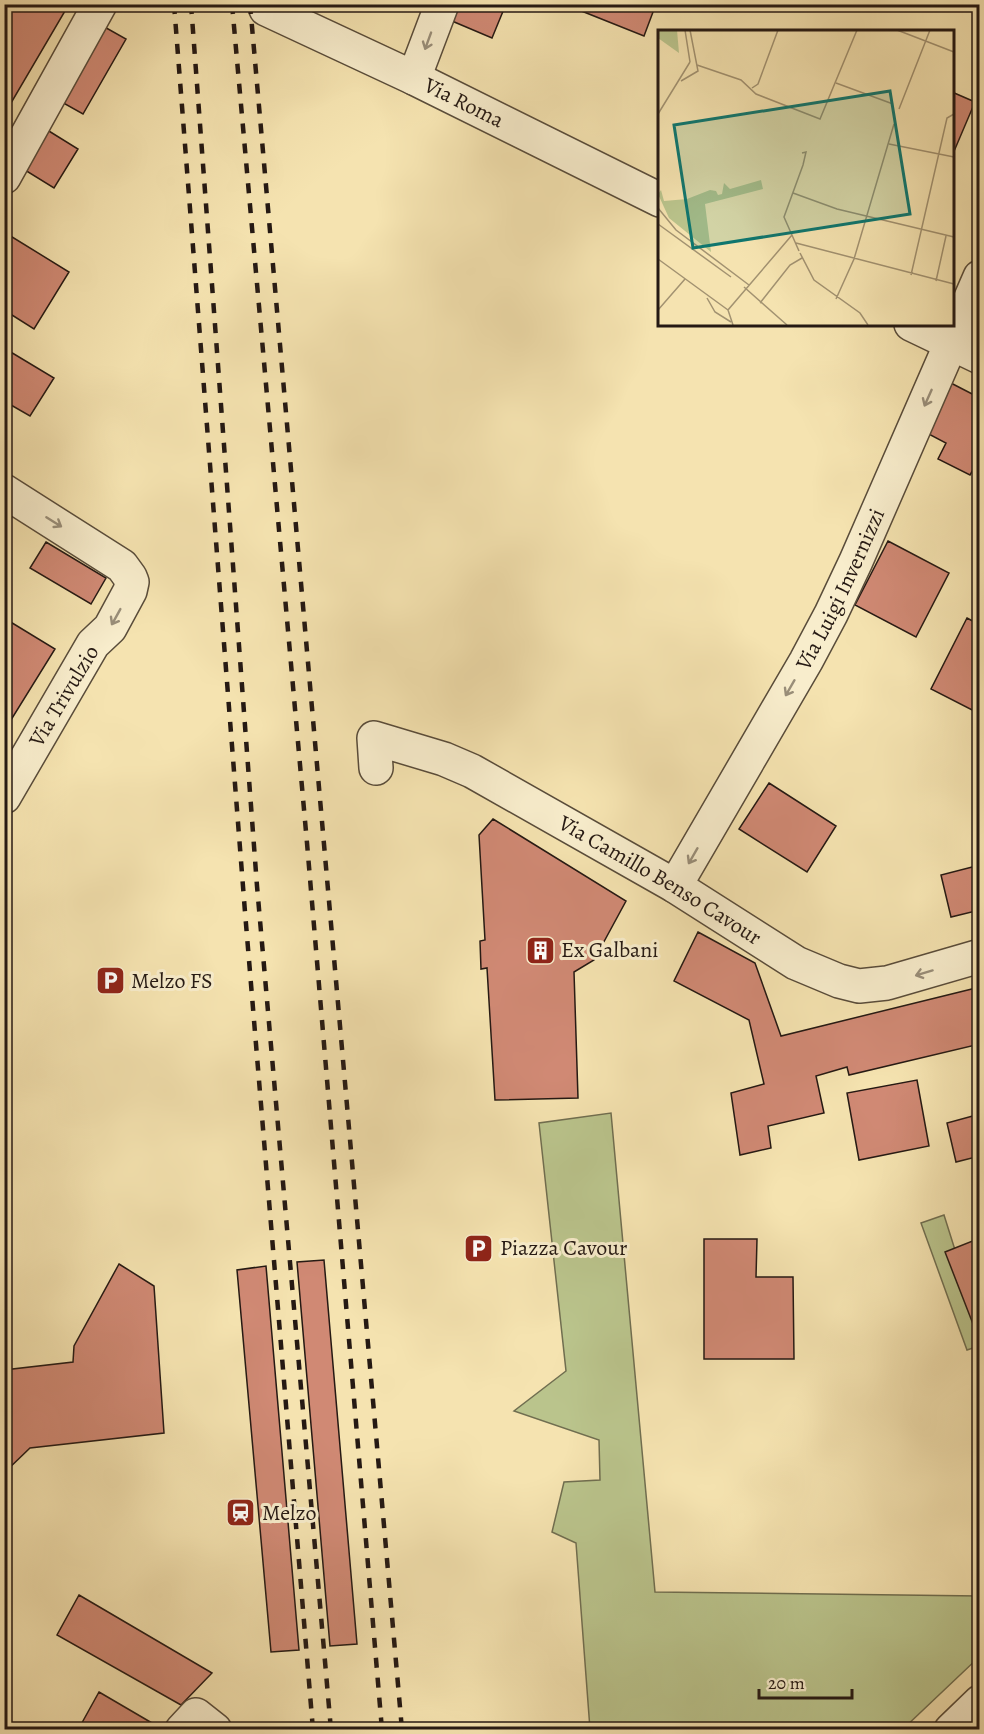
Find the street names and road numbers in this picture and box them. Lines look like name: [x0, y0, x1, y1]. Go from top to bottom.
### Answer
street label: Via Roma: [418, 70, 510, 136]
street label: Via Luigi Invernizzi: [788, 504, 892, 677]
street label: Via Trivulzio: [21, 640, 106, 753]
street label: Via Camillo Benso Cavour: [552, 808, 767, 952]

